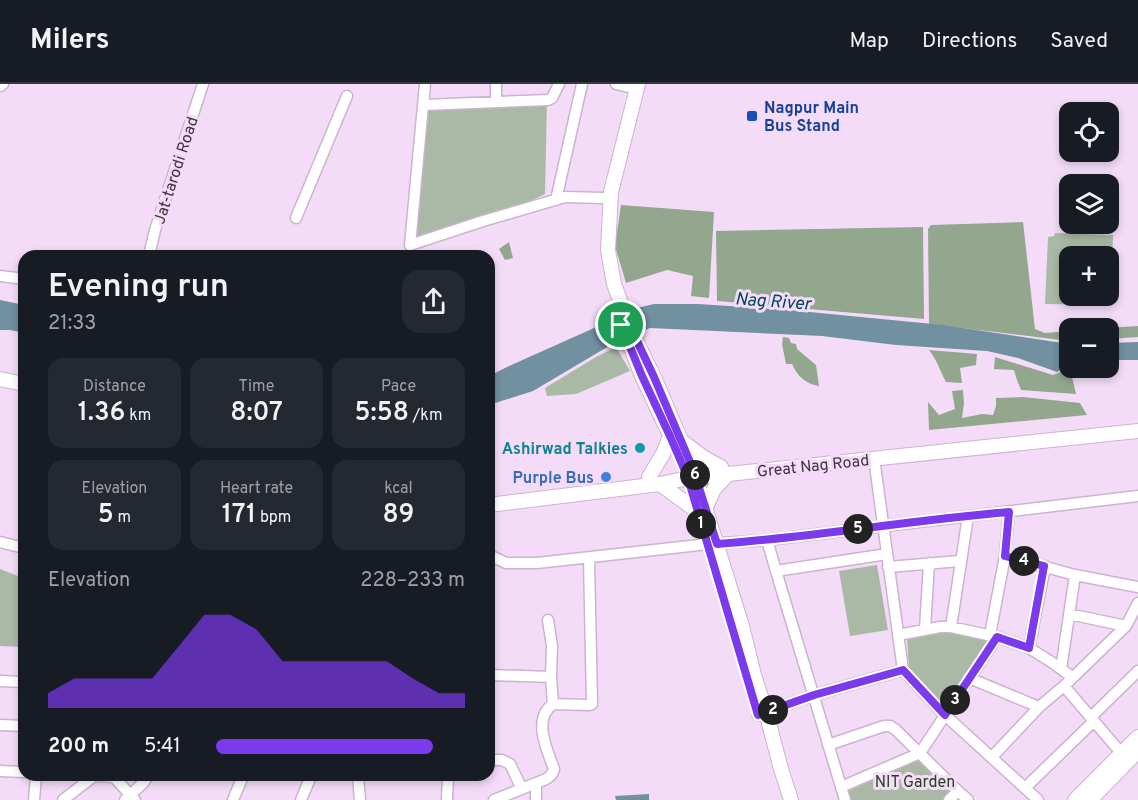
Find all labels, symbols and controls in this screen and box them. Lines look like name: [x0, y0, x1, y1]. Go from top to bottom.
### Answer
text: Milers: [30, 23, 110, 59]
text: Map: [849, 28, 889, 55]
text: Directions: [922, 28, 1017, 55]
text: Saved: [1050, 28, 1108, 55]
place label: Nagpur Main Bus Stand: [764, 99, 859, 137]
map controls: [1059, 102, 1119, 378]
button: locate: [1059, 102, 1119, 162]
marker: Nagpur Main Bus Stand: [745, 109, 759, 123]
street label: Jat-tarodi Road: [150, 114, 204, 227]
button: layers: [1059, 174, 1119, 234]
button: +: [1059, 246, 1119, 306]
text: Evening run: [48, 267, 229, 309]
button: share: [402, 270, 465, 333]
water label: Nag River: [734, 288, 814, 317]
pin: [595, 299, 646, 350]
icon: arrive: [604, 308, 637, 341]
text: 21:33: [48, 311, 96, 337]
button: −: [1059, 318, 1119, 378]
text: Distance: [83, 377, 146, 397]
text: Time: [239, 377, 274, 397]
text: Pace: [381, 377, 416, 397]
text: 1.36: [78, 397, 125, 430]
text: 8:07: [230, 397, 283, 430]
text: 5:58: [355, 397, 409, 430]
text: km: [125, 406, 151, 426]
text: /km: [409, 406, 442, 426]
place label: Ashirwad Talkies: [502, 440, 628, 460]
marker: Ashirwad Talkies: [633, 441, 647, 455]
street label: Great Nag Road: [756, 451, 870, 483]
pin: 6: [680, 460, 710, 490]
text: 6: [690, 465, 700, 485]
place label: Purple Bus: [513, 469, 594, 489]
marker: Purple Bus: [599, 470, 613, 484]
text: Elevation: [82, 479, 147, 499]
text: Heart rate: [220, 479, 293, 499]
text: kcal: [384, 479, 413, 499]
text: 5: [98, 499, 114, 532]
text: 171: [222, 499, 256, 532]
text: 89: [383, 499, 414, 532]
text: m: [114, 508, 131, 528]
text: bpm: [256, 508, 291, 528]
pin: 1: [686, 509, 716, 539]
text: 1: [698, 514, 704, 534]
pin: 5: [843, 514, 873, 544]
text: 5: [853, 519, 863, 539]
pin: 4: [1009, 546, 1039, 576]
text: 4: [1019, 551, 1029, 571]
text: Elevation: [48, 568, 130, 594]
text: 228–233 m: [360, 568, 465, 594]
pin: 3: [940, 685, 970, 715]
text: 3: [950, 690, 960, 710]
pin: 2: [758, 695, 788, 725]
text: 2: [768, 700, 778, 720]
text: 200 m: [48, 734, 109, 760]
text: 5:41: [144, 734, 181, 760]
park label: NIT Garden: [875, 773, 955, 793]

